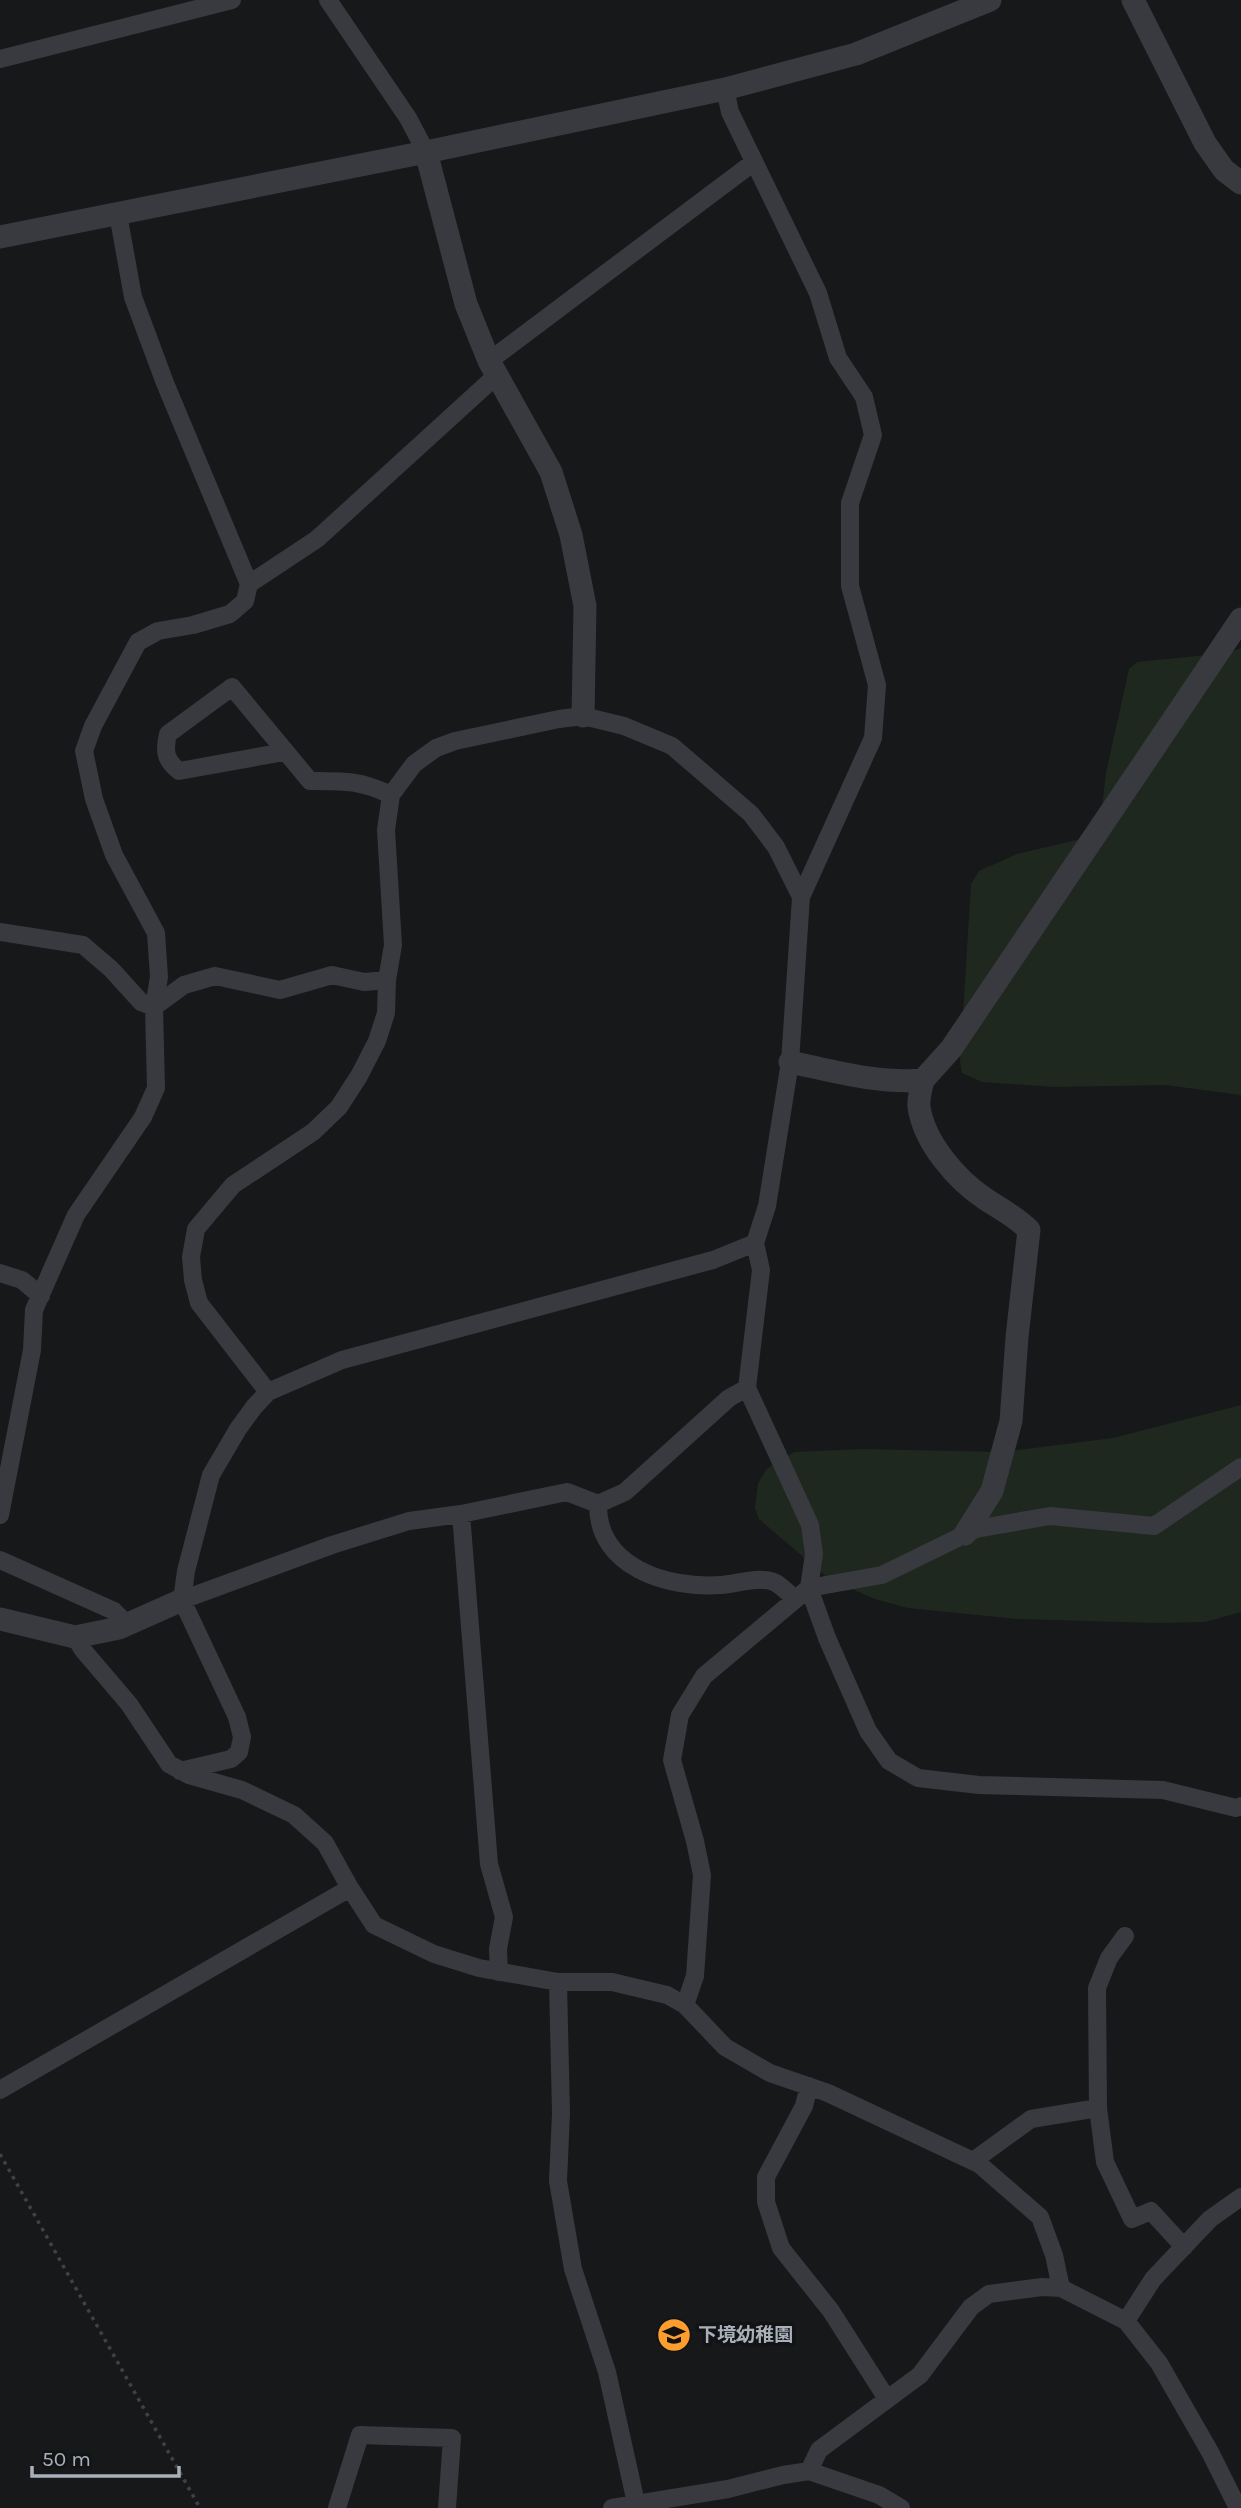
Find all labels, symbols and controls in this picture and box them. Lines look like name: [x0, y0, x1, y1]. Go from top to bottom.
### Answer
school or university icon: 下境幼稚園: [655, 2316, 693, 2354]
place label: 下境幼稚園: [698, 2324, 793, 2346]
scale bar: [32, 2434, 178, 2478]
text: 50 m: [42, 2447, 91, 2471]

